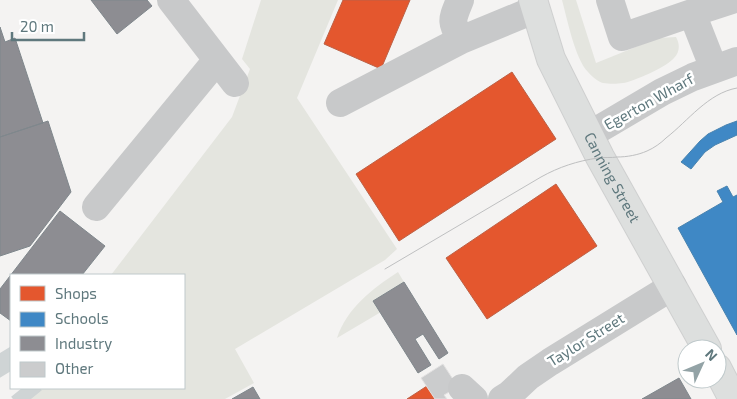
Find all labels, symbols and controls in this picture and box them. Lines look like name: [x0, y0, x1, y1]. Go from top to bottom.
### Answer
scale bar: [12, 10, 85, 42]
text: 20 m: [20, 17, 54, 35]
street label: Egerton Wharf: [601, 69, 697, 133]
street label: Canning Street: [581, 129, 645, 226]
legend: [10, 274, 185, 389]
text: Shops: [55, 284, 97, 302]
street label: Taylor Street: [544, 308, 627, 370]
text: Schools: [55, 309, 109, 327]
text: Industry: [55, 334, 112, 352]
north arrow: [677, 339, 727, 389]
text: N: [702, 345, 721, 364]
text: Other: [55, 359, 94, 377]

